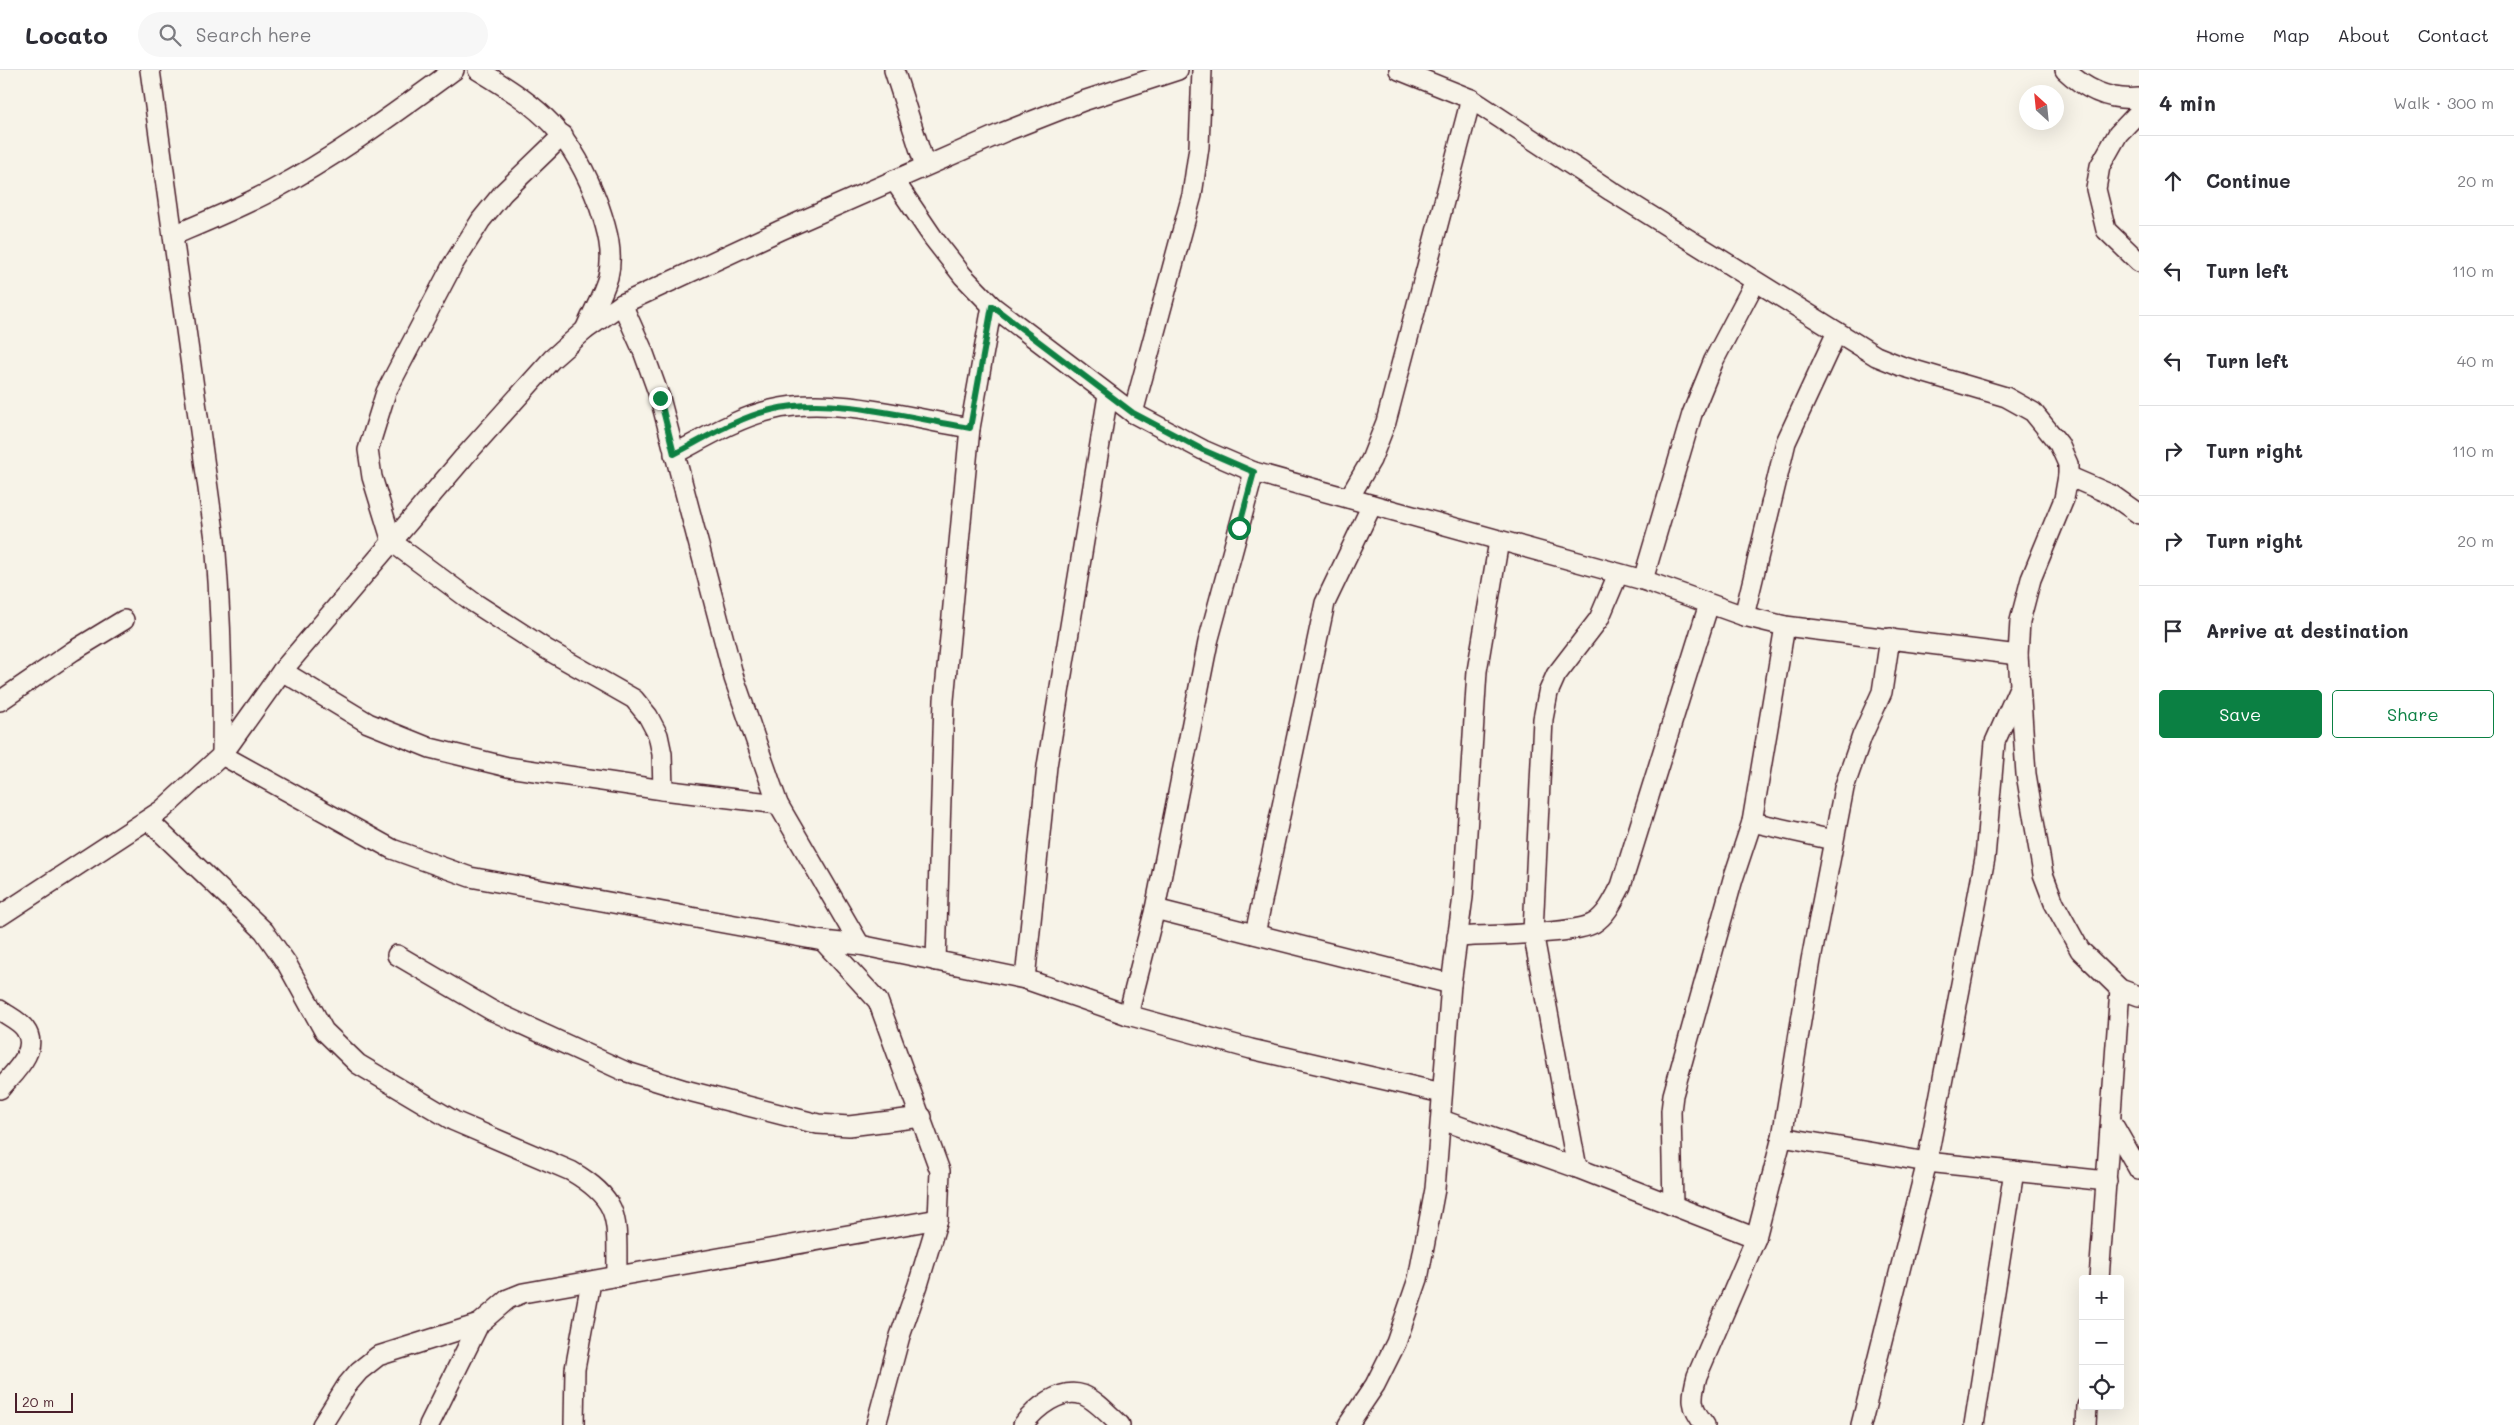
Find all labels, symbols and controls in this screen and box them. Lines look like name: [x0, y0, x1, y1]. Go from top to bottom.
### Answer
search box: [138, 12, 488, 57]
text: Locato: [25, 19, 108, 50]
icon: search: [156, 21, 184, 49]
text: Search here: [196, 22, 311, 47]
text: Home: [2196, 23, 2245, 47]
text: Map: [2273, 23, 2309, 47]
text: About: [2337, 23, 2390, 47]
text: Contact: [2418, 23, 2489, 47]
north arrow: [2019, 85, 2064, 130]
text: 4 min: [2159, 89, 2216, 116]
text: Walk · 300 m: [2393, 92, 2494, 113]
icon: ahead: [2159, 167, 2187, 195]
text: Continue: [2206, 168, 2291, 193]
text: 20 m: [2457, 170, 2494, 191]
icon: left: [2159, 257, 2187, 285]
text: Turn left: [2206, 258, 2289, 283]
text: 110 m: [2452, 260, 2494, 281]
icon: left: [2159, 347, 2187, 375]
text: Turn left: [2206, 348, 2289, 373]
text: 40 m: [2457, 350, 2494, 371]
route end: [649, 387, 672, 410]
icon: right: [2159, 437, 2187, 465]
text: Turn right: [2206, 438, 2303, 463]
text: 110 m: [2452, 440, 2494, 461]
route start: [1228, 517, 1251, 540]
icon: right: [2159, 527, 2187, 555]
text: Turn right: [2206, 528, 2303, 553]
text: 20 m: [2457, 530, 2494, 551]
icon: arrive: [2159, 617, 2187, 645]
text: Arrive at destination: [2206, 618, 2409, 643]
button: Save: [2159, 690, 2322, 738]
button: Share: [2332, 690, 2494, 738]
map controls: [2079, 1275, 2124, 1410]
button: +: [2079, 1275, 2124, 1320]
button: −: [2079, 1320, 2124, 1365]
button: locate: [2079, 1365, 2124, 1410]
scale bar: [15, 1390, 72, 1413]
text: 20 m: [22, 1392, 54, 1411]

